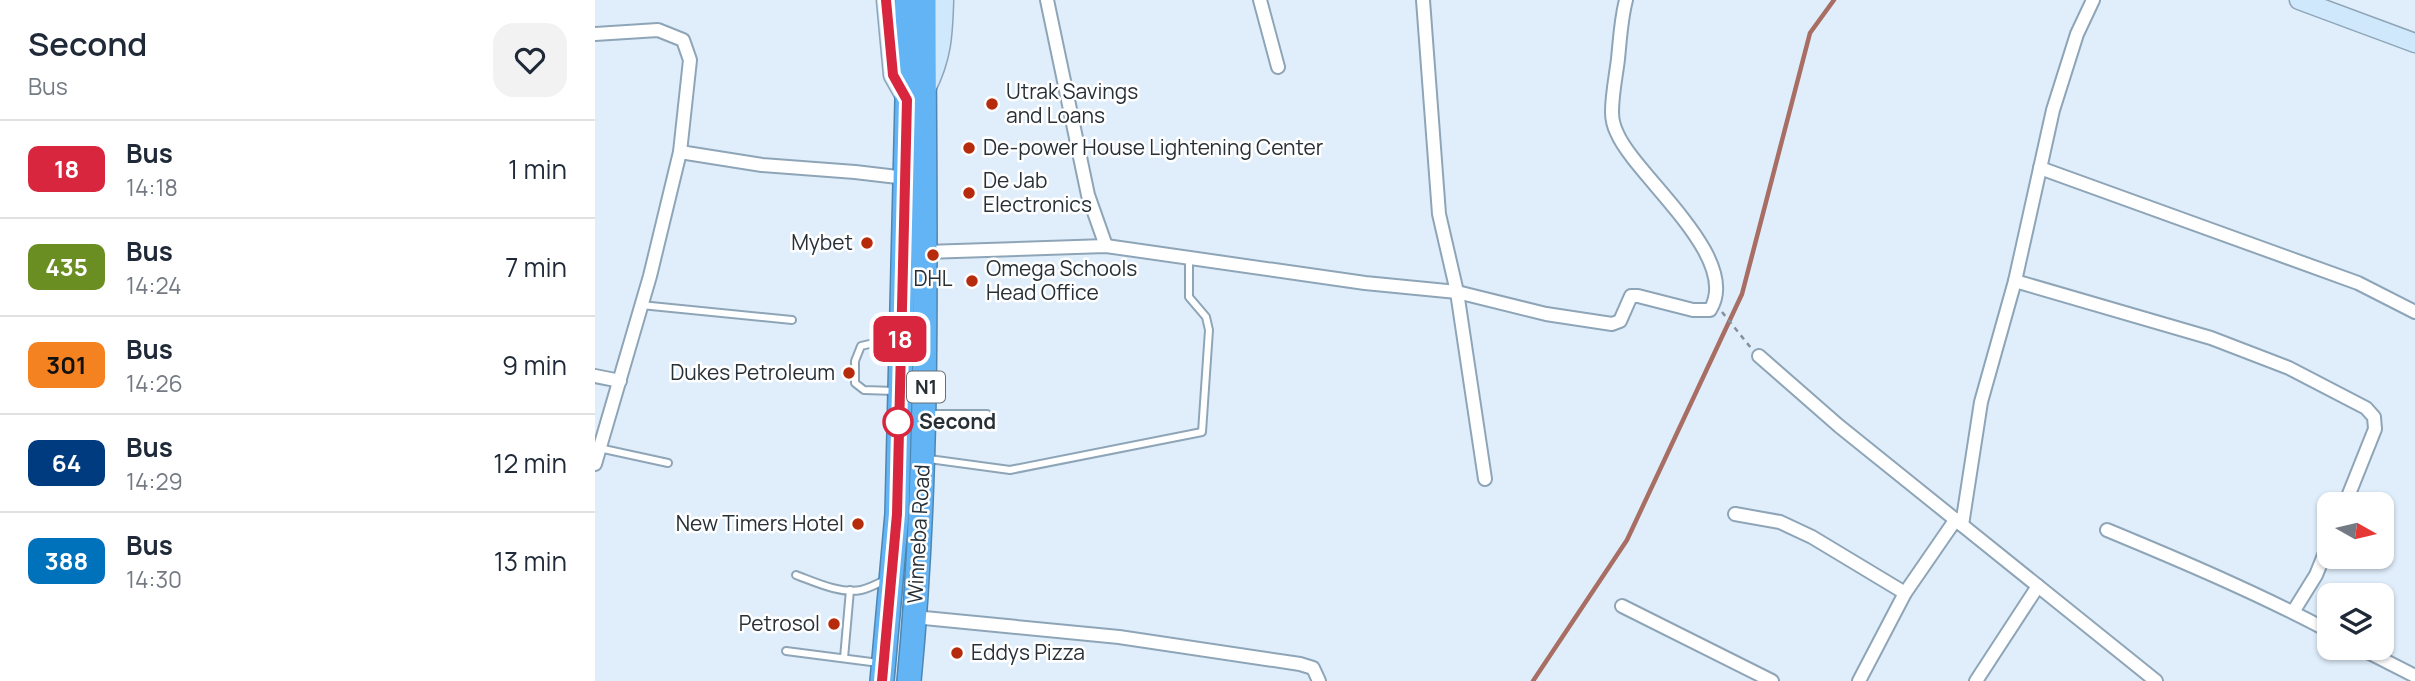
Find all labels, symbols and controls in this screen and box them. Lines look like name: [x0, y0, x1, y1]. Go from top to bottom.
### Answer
text: Second: [28, 21, 147, 66]
button: heart: [493, 23, 567, 97]
text: Bus: [28, 70, 68, 102]
place label: Utrak Savings and Loans: [1006, 77, 1138, 129]
marker: Utrak Savings and Loans: [984, 96, 1000, 112]
place label: De-power House Lightening Center: [983, 133, 1324, 161]
text: Bus: [126, 135, 173, 171]
marker: De-power House Lightening Center: [961, 140, 977, 156]
text: 1 min: [508, 151, 567, 187]
text: 18: [54, 152, 79, 185]
place label: De Jab Electronics: [983, 166, 1092, 218]
text: 14:18: [126, 171, 178, 203]
marker: De Jab Electronics: [961, 185, 977, 201]
place label: Mybet: [791, 228, 853, 256]
text: Bus: [126, 233, 173, 269]
marker: Mybet: [859, 235, 875, 251]
marker: DHL: [925, 247, 941, 263]
text: 7 min: [505, 249, 567, 285]
text: 435: [45, 250, 88, 283]
place label: Omega Schools Head Office: [986, 254, 1137, 306]
place label: DHL: [913, 264, 953, 292]
text: 14:24: [126, 269, 182, 301]
marker: Omega Schools Head Office: [964, 273, 980, 289]
line badge: 18: [869, 316, 931, 362]
text: 18: [887, 322, 913, 355]
text: Bus: [126, 331, 173, 367]
text: 9 min: [502, 347, 567, 383]
text: 301: [46, 348, 87, 381]
place label: Dukes Petroleum: [670, 358, 835, 386]
marker: Dukes Petroleum: [841, 365, 857, 381]
text: 14:26: [126, 367, 183, 399]
road number: N1: [907, 372, 945, 402]
marker: Second: [883, 407, 913, 437]
place label: Second: [919, 407, 996, 435]
text: Bus: [126, 429, 173, 465]
text: 12 min: [493, 445, 567, 481]
text: 64: [52, 446, 81, 479]
street label: Winneba Road: [900, 464, 936, 604]
text: 14:29: [126, 465, 183, 497]
north arrow: [2317, 492, 2394, 569]
map controls: [2317, 492, 2394, 660]
place label: New Timers Hotel: [676, 509, 844, 537]
marker: New Timers Hotel: [850, 516, 866, 532]
text: Bus: [126, 527, 173, 563]
text: 13 min: [494, 543, 567, 579]
text: 388: [45, 544, 88, 577]
text: 14:30: [126, 563, 182, 595]
button: layers: [2317, 583, 2394, 660]
place label: Petrosol: [739, 609, 820, 637]
marker: Petrosol: [826, 616, 842, 632]
place label: Eddys Pizza: [971, 638, 1085, 666]
marker: Eddys Pizza: [949, 645, 965, 661]

